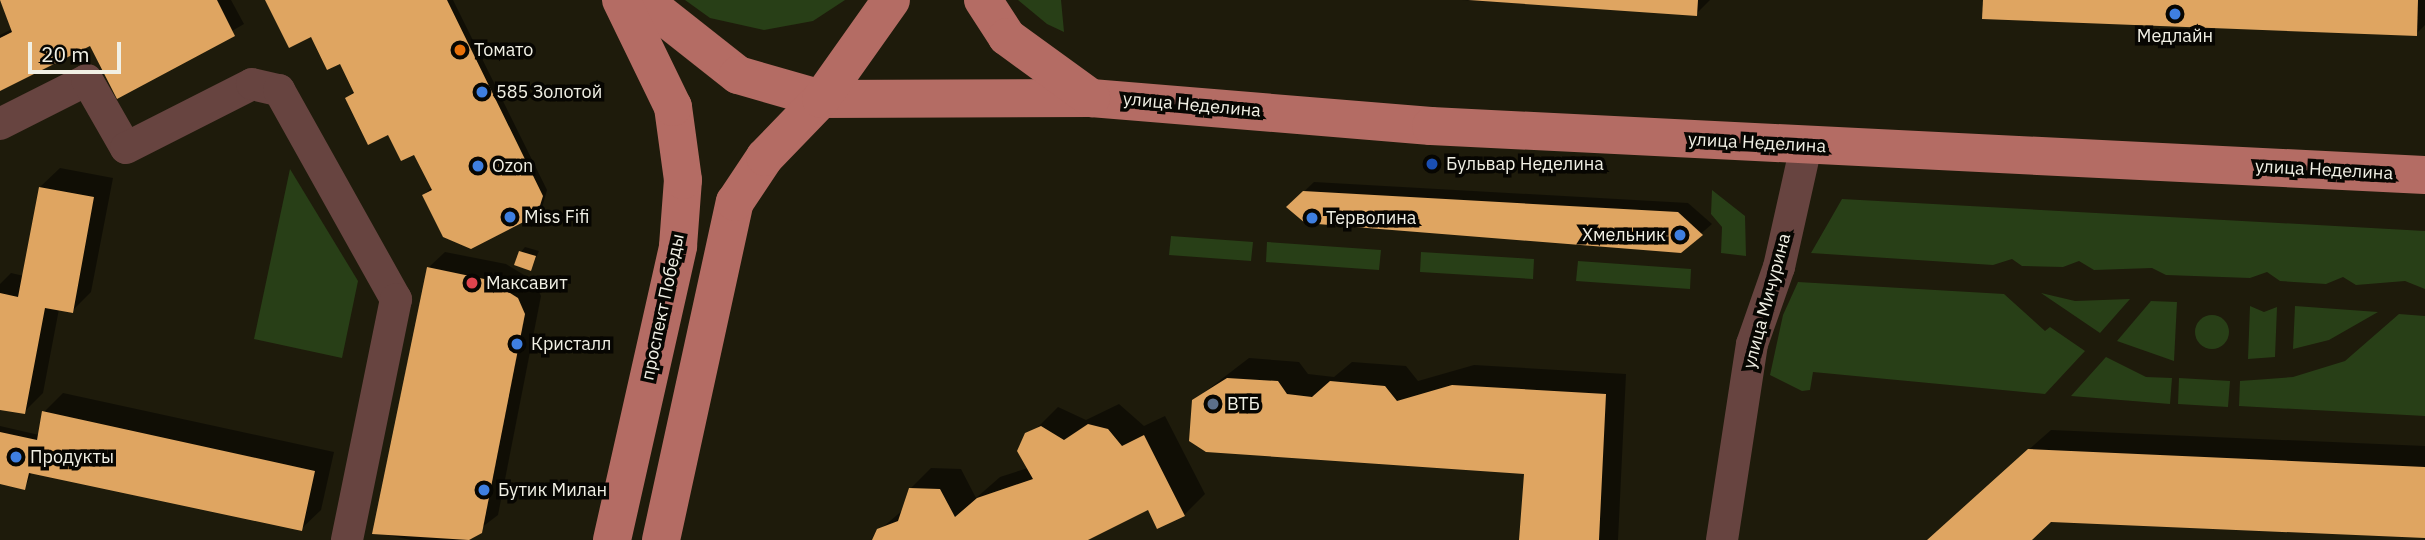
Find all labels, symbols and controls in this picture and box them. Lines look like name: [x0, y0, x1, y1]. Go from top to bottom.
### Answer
marker: Медлайн: [2167, 6, 2183, 22]
place label: Медлайн: [2137, 25, 2213, 47]
scale bar: [32, 28, 124, 72]
place label: Томато: [474, 39, 533, 61]
text: 20 m: [41, 40, 90, 68]
marker: Томато: [452, 42, 468, 58]
place label: 585 Золотой: [496, 81, 602, 103]
marker: 585 Золотой: [474, 84, 490, 100]
street label: улица Неделина: [1122, 88, 1262, 122]
street label: улица Неделина: [1687, 129, 1827, 157]
place label: Бульвар Неделина: [1446, 153, 1604, 175]
place label: Ozon: [492, 155, 533, 177]
marker: Бульвар Неделина: [1424, 156, 1440, 172]
street label: улица Неделина: [2254, 156, 2394, 184]
marker: Ozon: [470, 158, 486, 174]
place label: Miss Fifi: [524, 206, 590, 228]
place label: Терволина: [1326, 207, 1416, 229]
marker: Miss Fifi: [502, 209, 518, 225]
marker: Терволина: [1304, 210, 1320, 226]
place label: Хмельник: [1582, 224, 1666, 246]
marker: Хмельник: [1672, 227, 1688, 243]
street label: улица Мичурина: [1739, 231, 1795, 371]
street label: проспект Победы: [637, 232, 689, 382]
place label: Максавит: [486, 272, 568, 294]
marker: Максавит: [464, 275, 480, 291]
place label: Кристалл: [531, 333, 611, 355]
marker: Кристалл: [509, 336, 525, 352]
place label: ВТБ: [1227, 393, 1260, 415]
marker: ВТБ: [1205, 396, 1221, 412]
place label: Продукты: [30, 446, 114, 468]
marker: Продукты: [8, 449, 24, 465]
place label: Бутик Милан: [498, 479, 607, 501]
marker: Бутик Милан: [476, 482, 492, 498]

